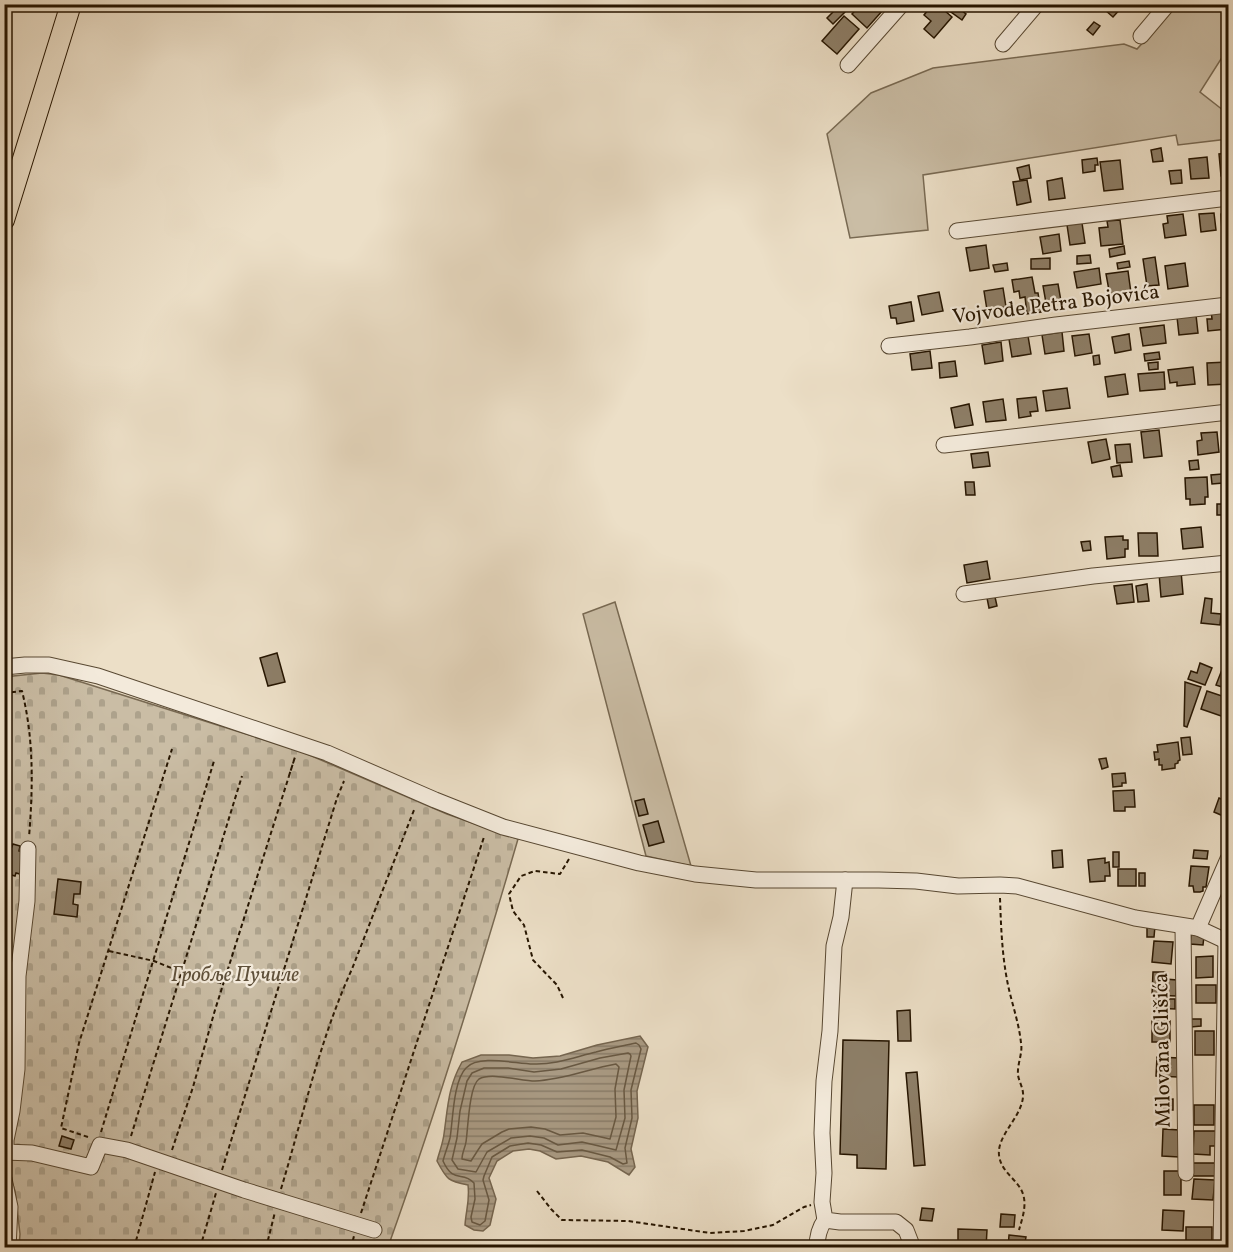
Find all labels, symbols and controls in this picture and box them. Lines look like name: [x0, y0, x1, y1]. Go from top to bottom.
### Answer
street label: Vojvode Petra Bojovića: [951, 278, 1161, 332]
park label: Гробље Пучиле: [171, 961, 299, 990]
street label: Milovana Glišića: [1147, 972, 1179, 1128]

